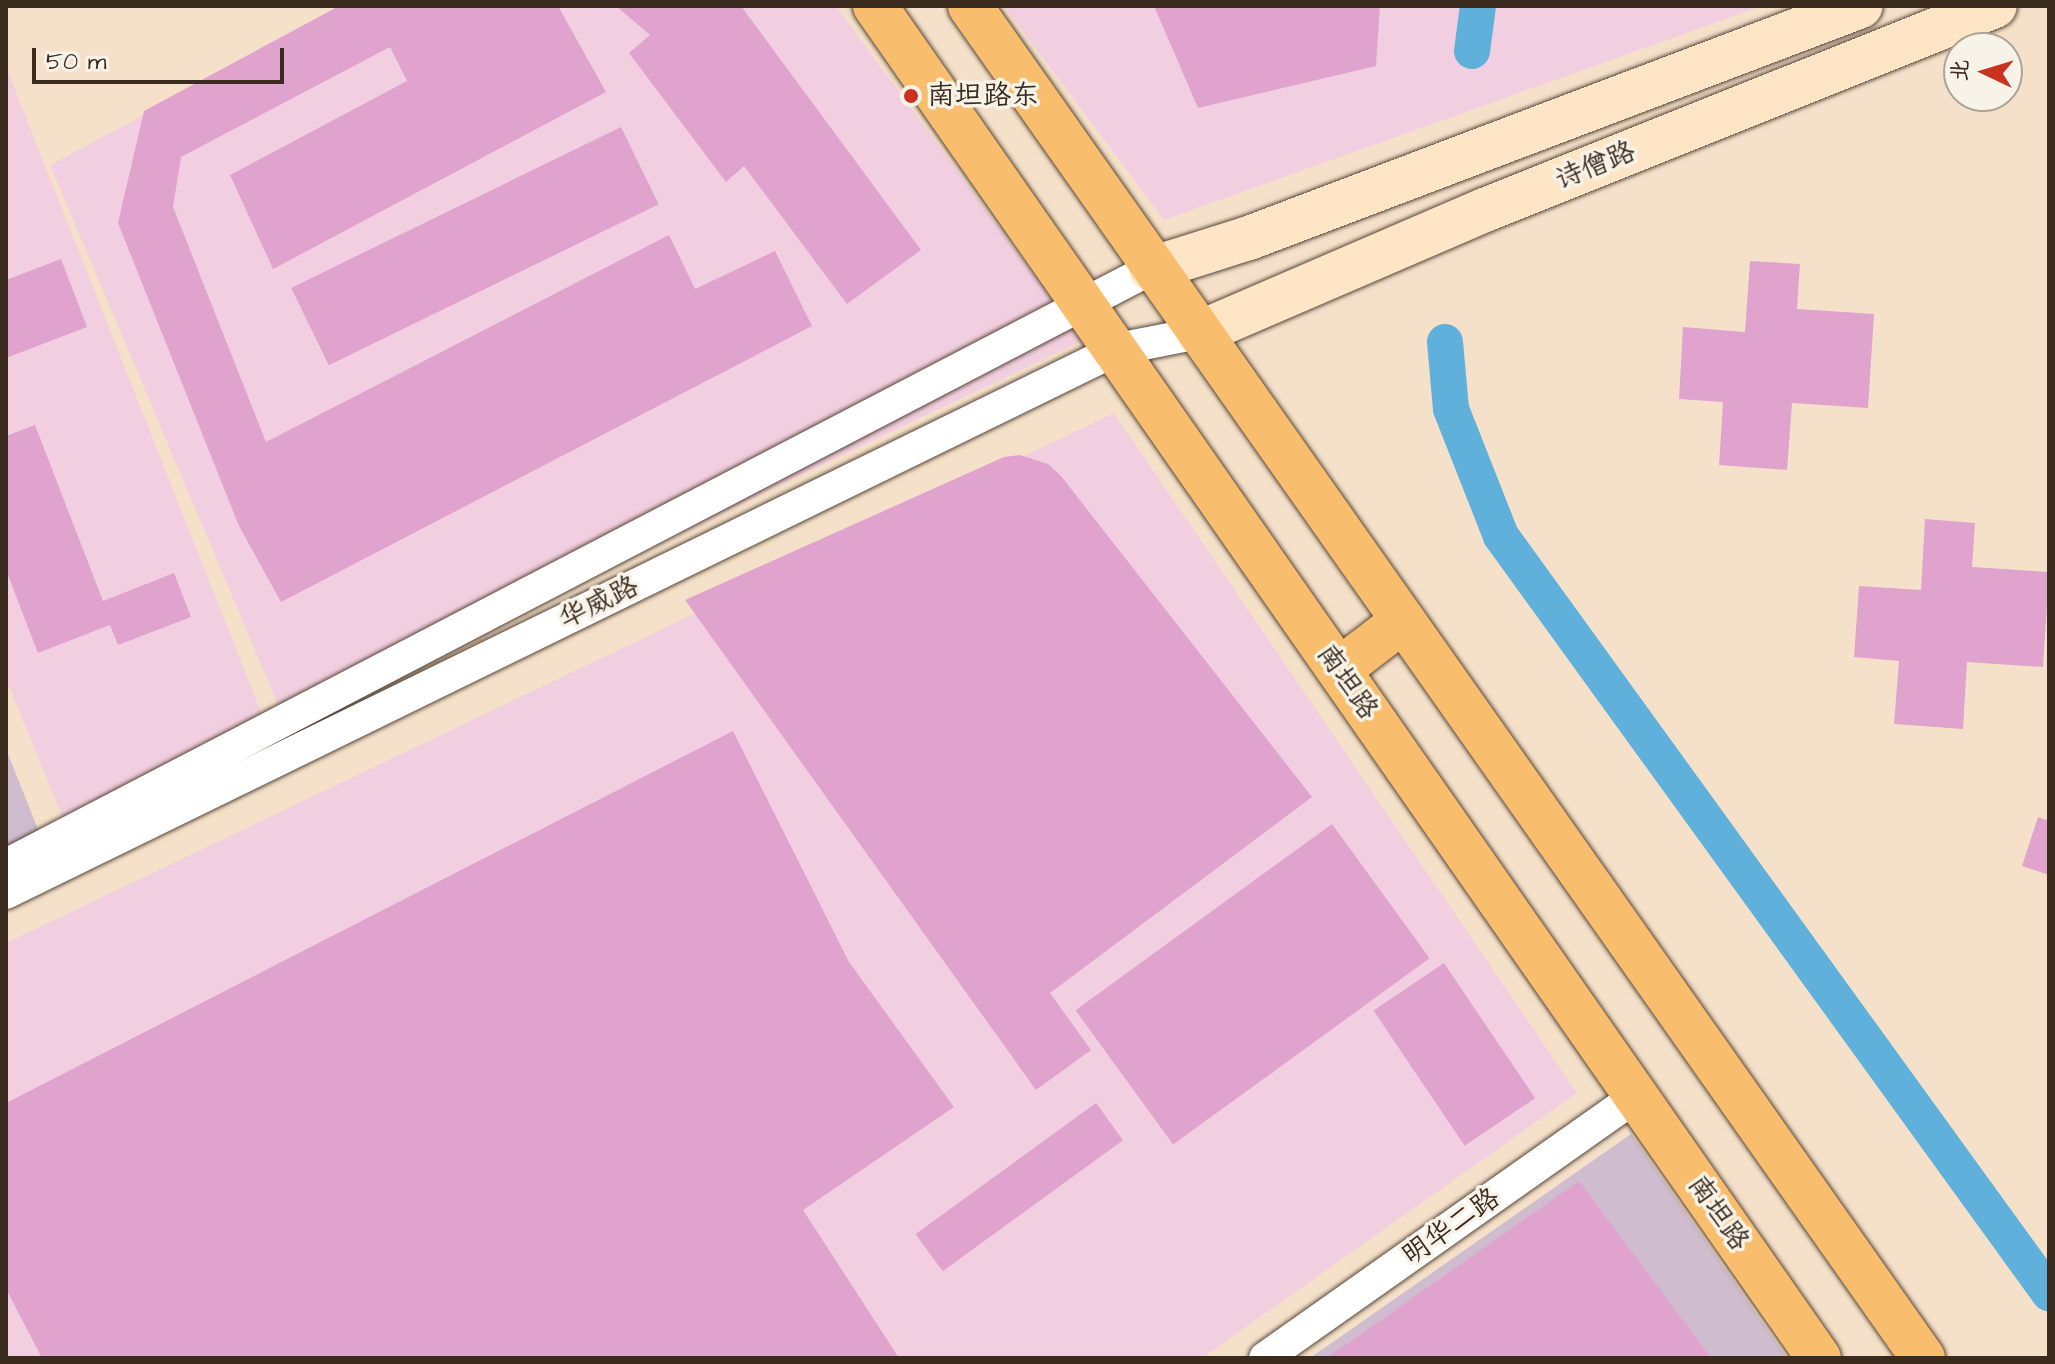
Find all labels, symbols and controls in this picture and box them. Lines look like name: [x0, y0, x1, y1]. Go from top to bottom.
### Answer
scale bar: [36, 32, 288, 82]
north arrow: [1943, 32, 2023, 112]
text: 50 m: [46, 45, 106, 79]
text: 北: [1944, 58, 1977, 83]
place label: 南坦路东: [927, 79, 1039, 113]
marker: 南坦路东: [902, 87, 920, 105]
street label: 诗僧路: [1550, 135, 1640, 197]
street label: 华威路: [554, 569, 644, 637]
street label: 南坦路: [1309, 638, 1385, 726]
street label: 南坦路: [1680, 1169, 1756, 1257]
street label: 明华二路: [1395, 1181, 1507, 1273]

